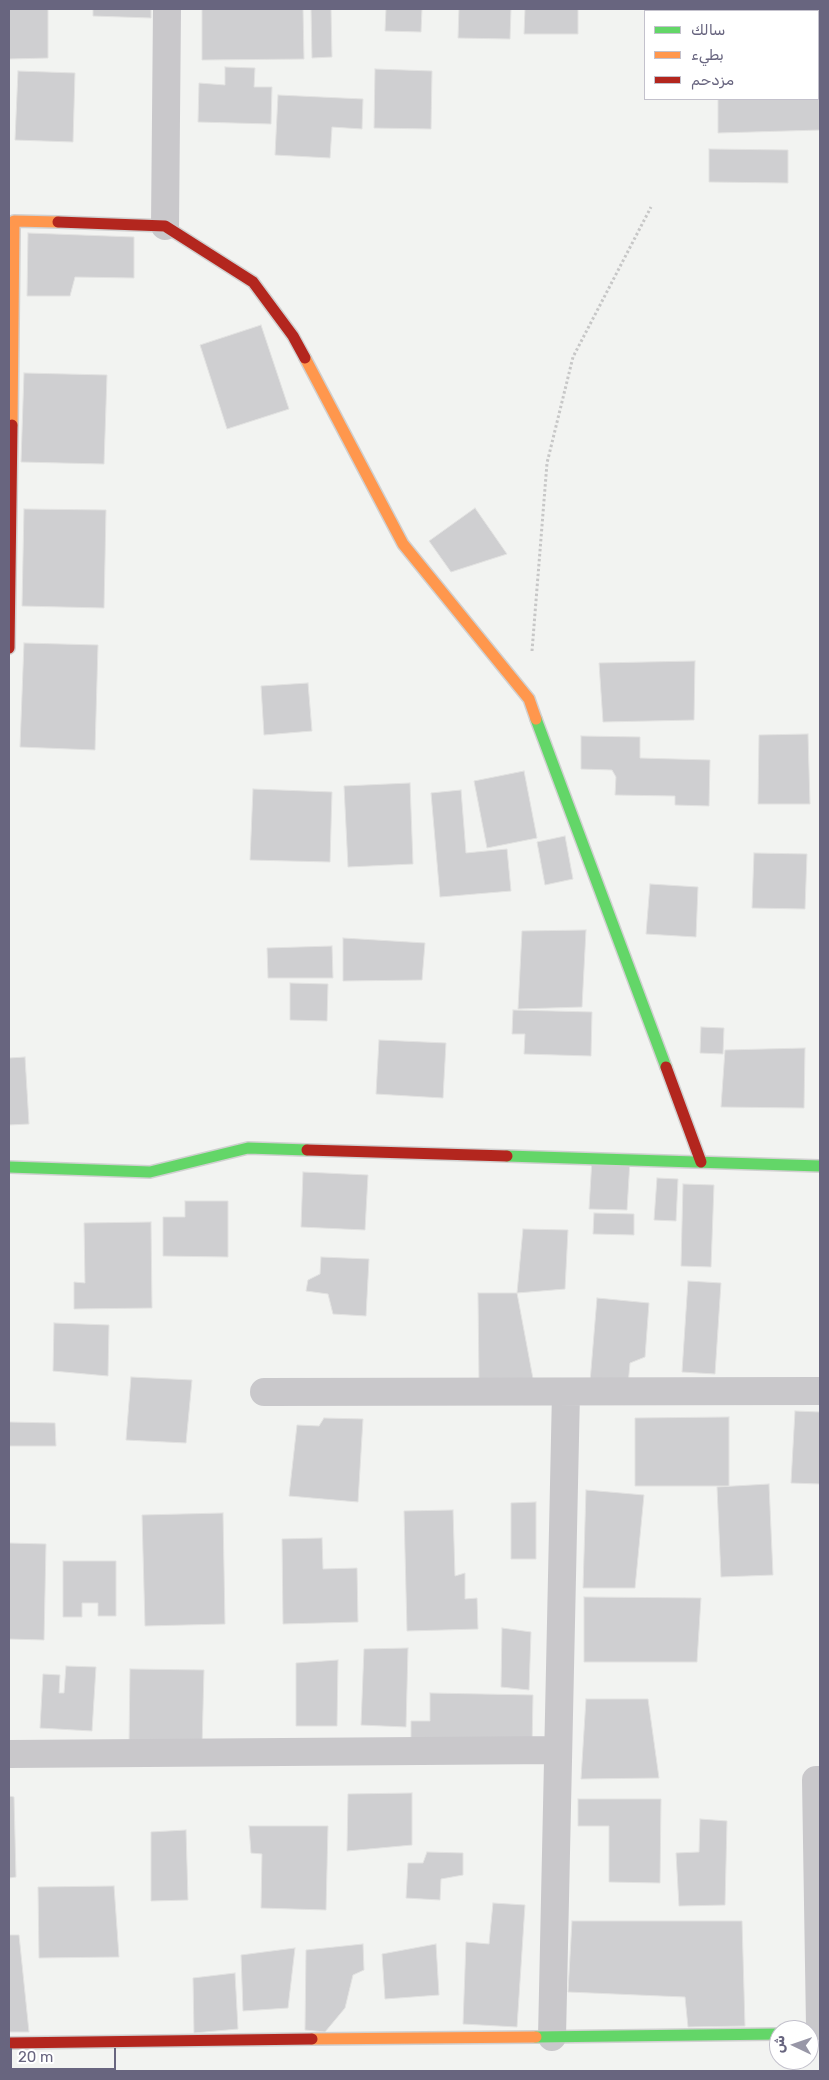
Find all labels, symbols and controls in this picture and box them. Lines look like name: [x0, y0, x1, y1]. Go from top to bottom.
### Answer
legend: [644, 10, 819, 100]
text: سالك: [691, 21, 726, 39]
text: بطيء: [691, 46, 724, 64]
text: مزدحم: [691, 71, 734, 89]
north arrow: [769, 2020, 819, 2070]
text: ش: [771, 2035, 788, 2054]
scale bar: [12, 2038, 119, 2070]
text: 20 m: [18, 2048, 53, 2066]

